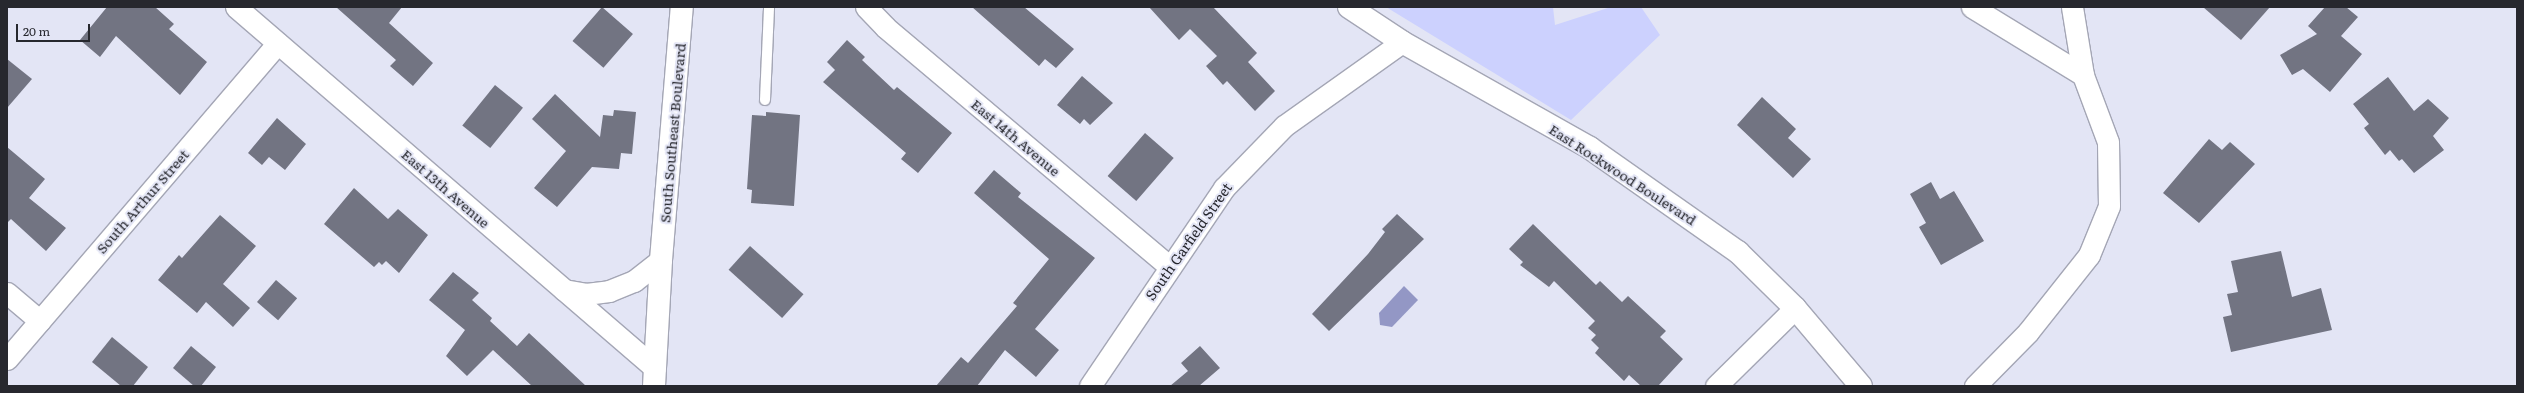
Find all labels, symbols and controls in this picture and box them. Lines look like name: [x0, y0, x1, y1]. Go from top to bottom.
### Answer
scale bar: [18, 16, 92, 42]
text: 20 m: [23, 22, 50, 40]
street label: South Southeast Boulevard: [656, 42, 688, 224]
street label: East 14th Avenue: [968, 95, 1064, 179]
street label: East Rockwood Boulevard: [1546, 120, 1700, 228]
street label: East 13th Avenue: [399, 145, 493, 231]
street label: South Arthur Street: [92, 146, 192, 256]
street label: South Garfield Street: [1141, 179, 1235, 303]

